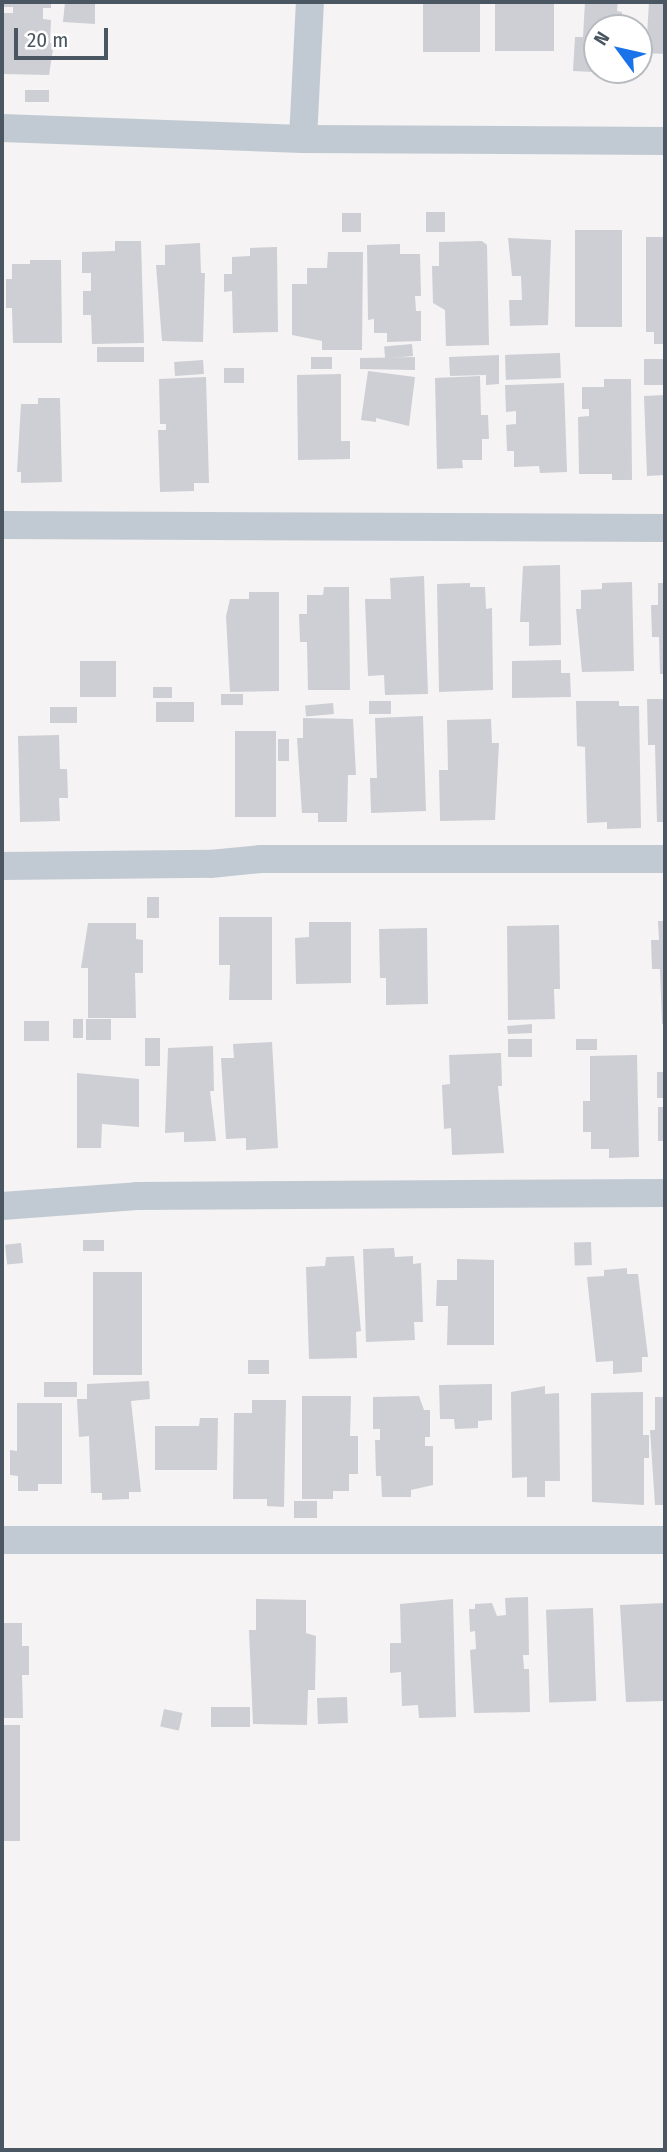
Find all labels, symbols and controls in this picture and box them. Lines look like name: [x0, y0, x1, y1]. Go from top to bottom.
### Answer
scale bar: [18, 14, 112, 58]
north arrow: [583, 14, 653, 84]
text: 20 m: [27, 27, 68, 53]
text: N: [589, 27, 614, 49]

